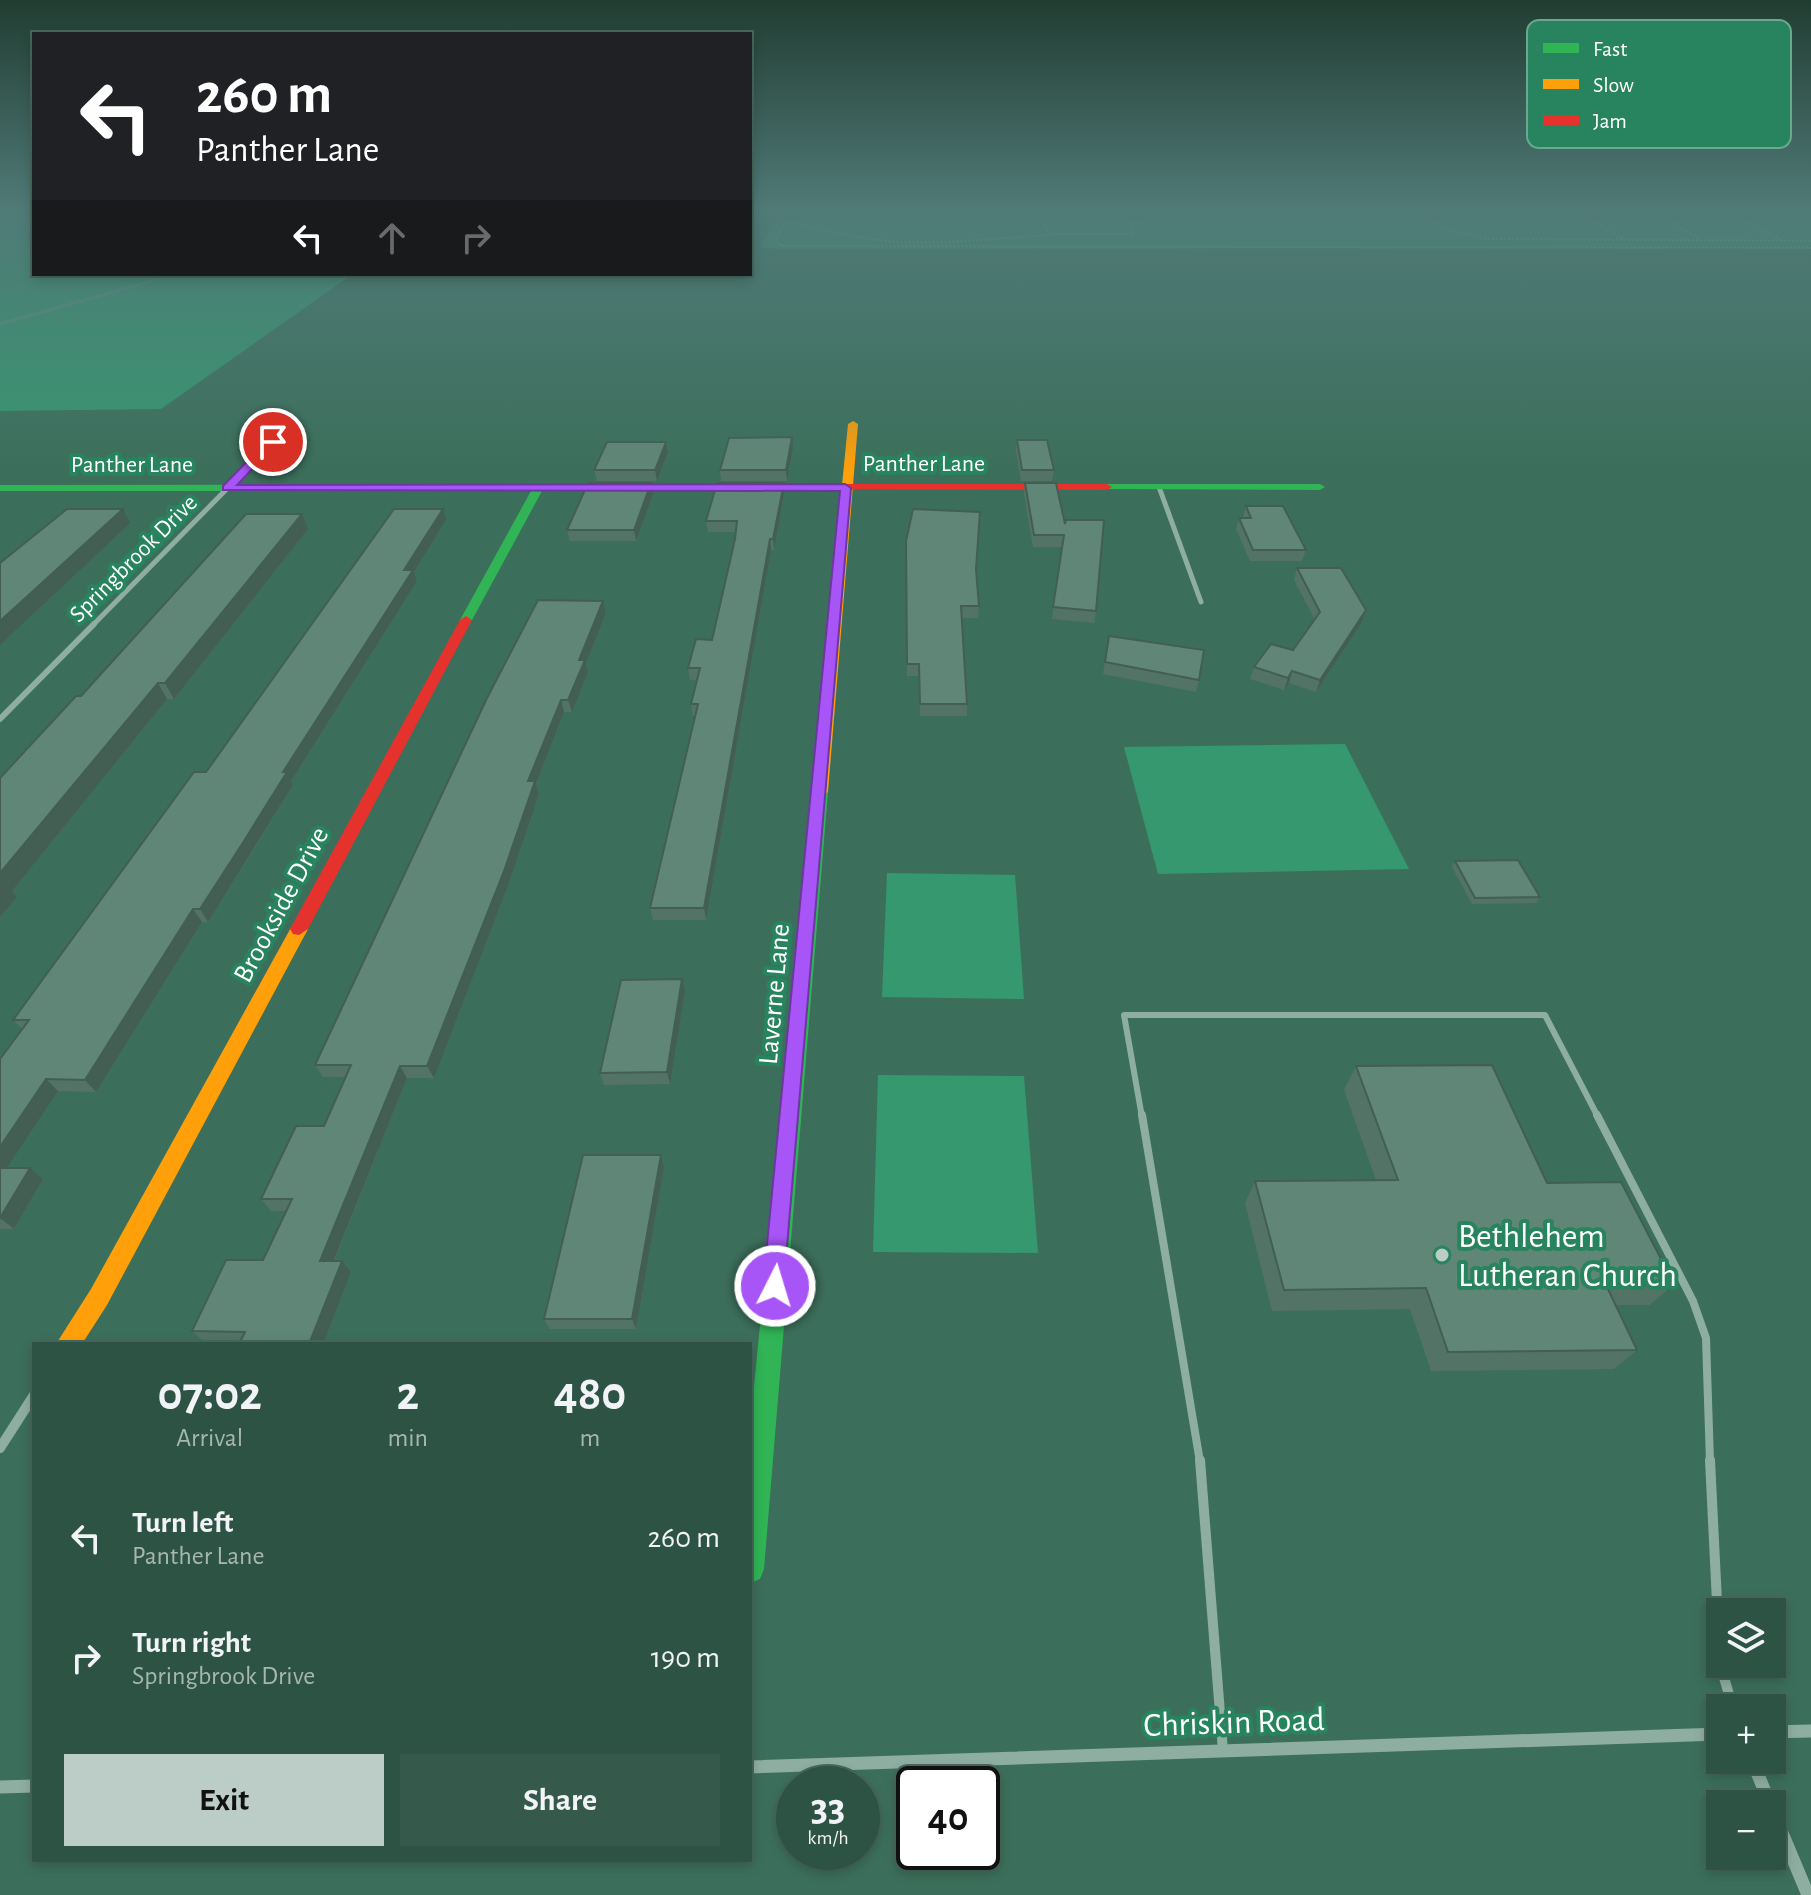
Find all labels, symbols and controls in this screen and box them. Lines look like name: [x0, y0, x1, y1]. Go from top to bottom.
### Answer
legend: [1527, 20, 1791, 148]
text: Fast: [1593, 38, 1627, 60]
icon: left: [64, 64, 168, 168]
text: 260 m: [196, 67, 332, 123]
text: Slow: [1593, 74, 1634, 96]
text: Jam: [1593, 110, 1627, 132]
text: Panther Lane: [196, 132, 379, 168]
icon: left: [286, 216, 330, 260]
icon: ahead: [370, 216, 414, 260]
icon: right: [454, 216, 498, 260]
pin: [239, 408, 307, 476]
icon: arrive: [251, 420, 295, 464]
street label: Panther Lane: [863, 452, 985, 476]
street label: Panther Lane: [71, 453, 193, 477]
street label: Springbrook Drive: [65, 490, 202, 627]
street label: Brookside Drive: [229, 823, 334, 987]
street label: Laverne Lane: [755, 923, 795, 1066]
place label: Bethlehem Lutheran Church: [1458, 1220, 1677, 1293]
position arrow: [733, 1244, 817, 1328]
marker: Bethlehem Lutheran Church: [1433, 1246, 1451, 1264]
text: 07:02: [158, 1371, 262, 1419]
text: 2: [396, 1371, 419, 1419]
text: 480: [554, 1371, 626, 1419]
text: Arrival: [176, 1425, 243, 1451]
text: min: [387, 1425, 428, 1451]
text: m: [580, 1425, 600, 1451]
text: Turn left: [132, 1508, 233, 1538]
icon: left: [64, 1516, 108, 1560]
text: 260 m: [647, 1523, 720, 1553]
text: Panther Lane: [132, 1543, 264, 1569]
map controls: [1706, 1598, 1786, 1870]
button: layers: [1706, 1598, 1786, 1678]
text: Turn right: [132, 1628, 251, 1658]
icon: right: [64, 1636, 108, 1680]
text: 190 m: [651, 1643, 720, 1673]
text: Springbrook Drive: [132, 1663, 315, 1689]
button: +: [1706, 1694, 1786, 1774]
street label: Chriskin Road: [1143, 1703, 1325, 1743]
button: Exit: [64, 1754, 384, 1846]
button: Share: [400, 1754, 720, 1846]
speed limit sign: 40: [896, 1766, 1000, 1870]
text: 33: [811, 1788, 845, 1828]
button: −: [1706, 1790, 1786, 1870]
text: km/h: [807, 1828, 849, 1848]

